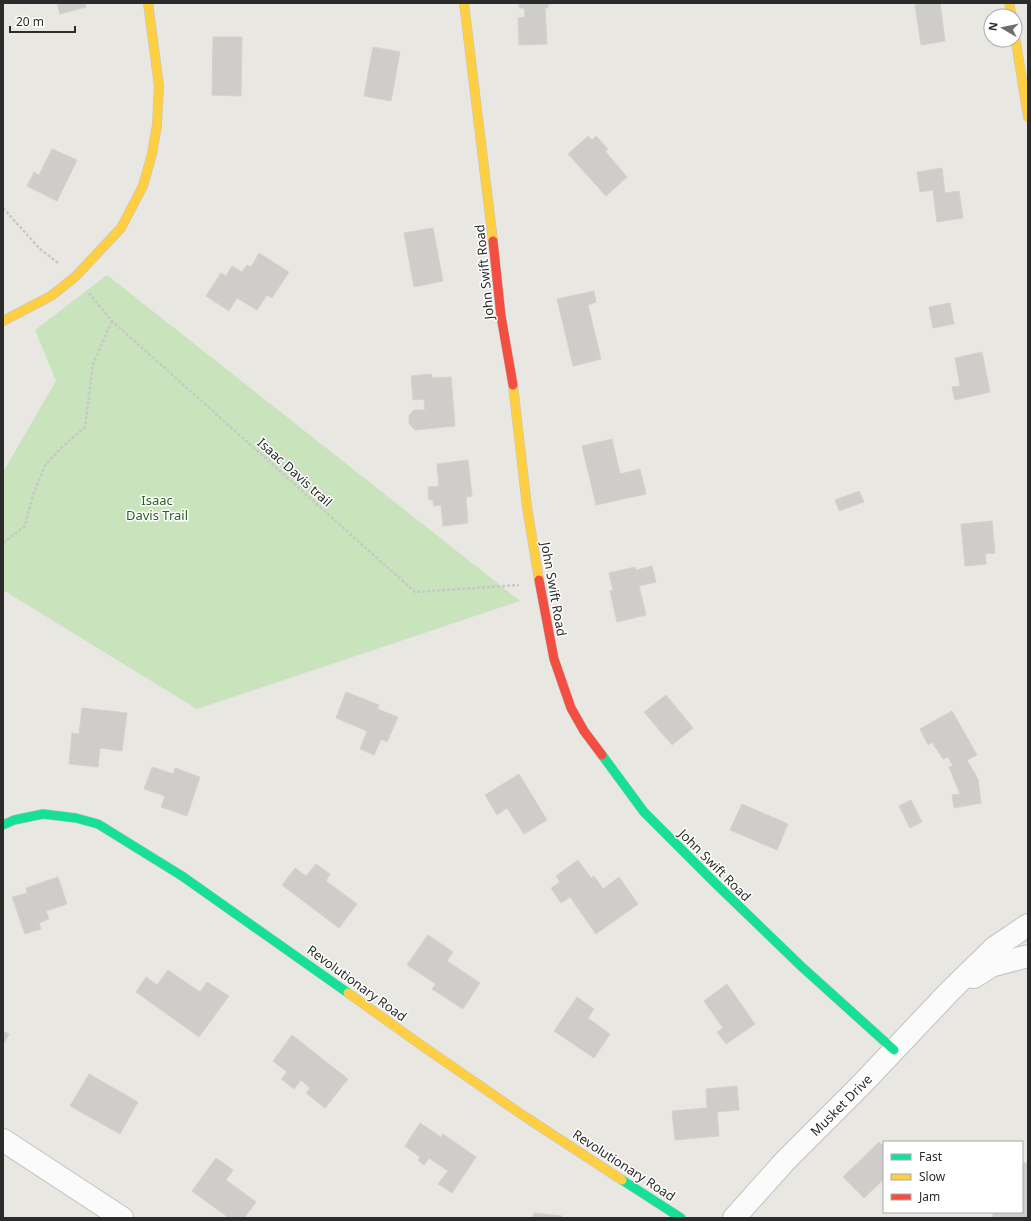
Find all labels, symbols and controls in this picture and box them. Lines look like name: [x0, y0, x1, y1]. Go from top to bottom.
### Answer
scale bar: [10, 8, 75, 34]
north arrow: [983, 8, 1023, 48]
text: 20 m: [16, 13, 44, 30]
text: N: [985, 21, 1001, 32]
street label: John Swift Road: [470, 224, 498, 322]
street label: Isaac Davis trail: [254, 434, 336, 510]
park label: Isaac Davis Trail: [126, 491, 188, 524]
street label: John Swift Road: [537, 539, 571, 638]
street label: John Swift Road: [674, 824, 755, 905]
street label: Revolutionary Road: [304, 941, 410, 1025]
street label: Musket Drive: [806, 1070, 876, 1140]
street label: Revolutionary Road: [569, 1125, 679, 1205]
legend: [883, 1141, 1023, 1213]
text: Fast: [919, 1148, 943, 1165]
text: Slow: [919, 1168, 946, 1185]
text: Jam: [918, 1188, 940, 1205]

